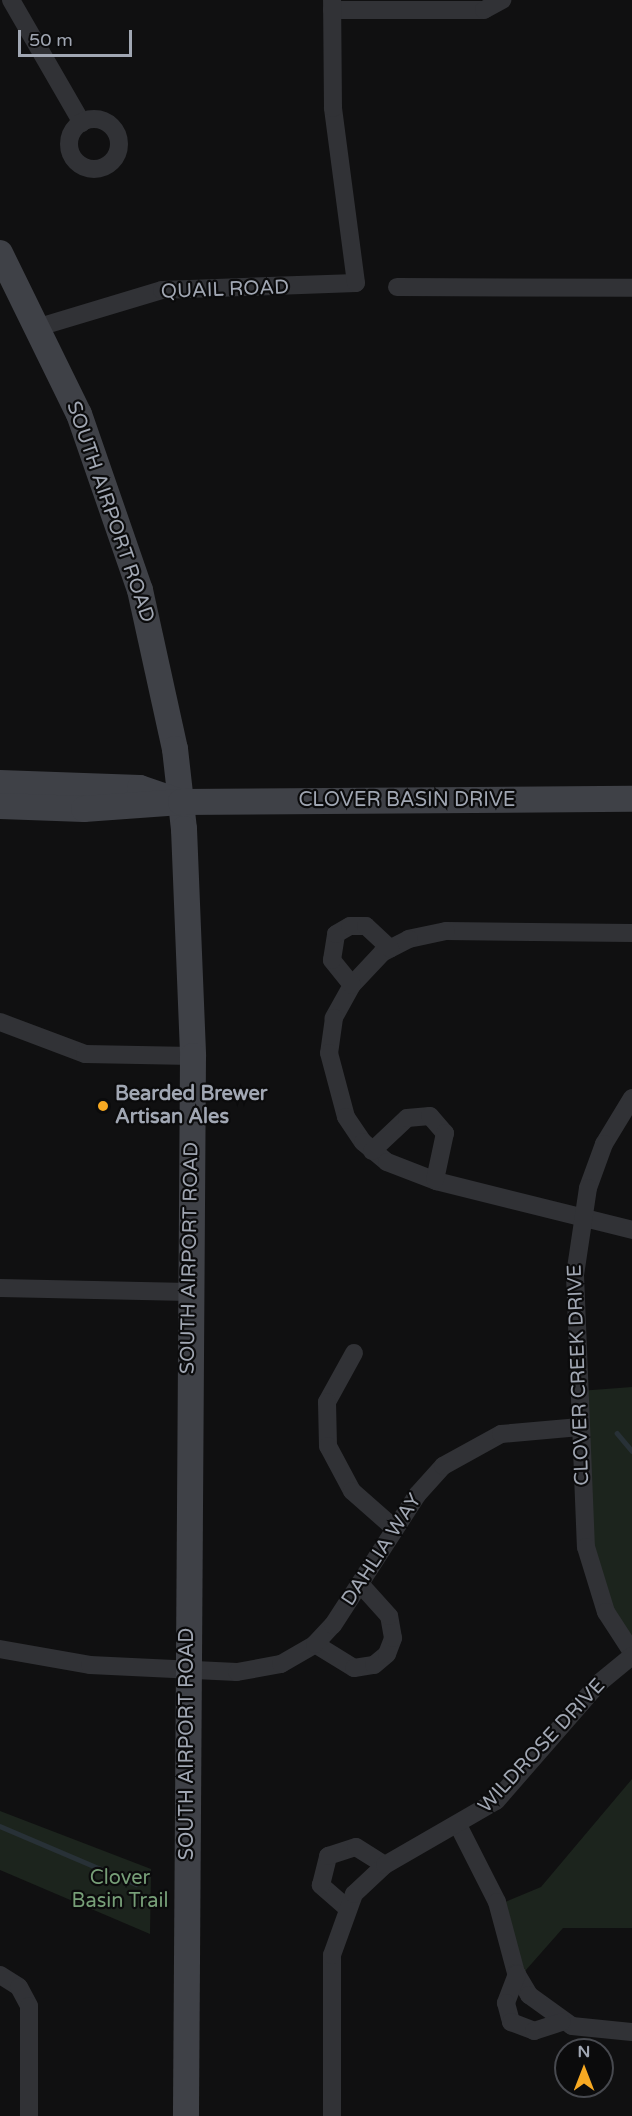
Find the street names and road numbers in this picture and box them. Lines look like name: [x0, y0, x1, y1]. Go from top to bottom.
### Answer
street label: QUAIL ROAD: [160, 276, 290, 304]
street label: SOUTH AIRPORT ROAD: [61, 398, 159, 626]
street label: CLOVER BASIN DRIVE: [298, 788, 516, 812]
street label: SOUTH AIRPORT ROAD: [176, 1142, 204, 1374]
street label: CLOVER CREEK DRIVE: [563, 1264, 595, 1486]
street label: DAHLIA WAY: [337, 1489, 427, 1611]
street label: SOUTH AIRPORT ROAD: [175, 1628, 199, 1860]
street label: WILDROSE DRIVE: [474, 1674, 610, 1818]

